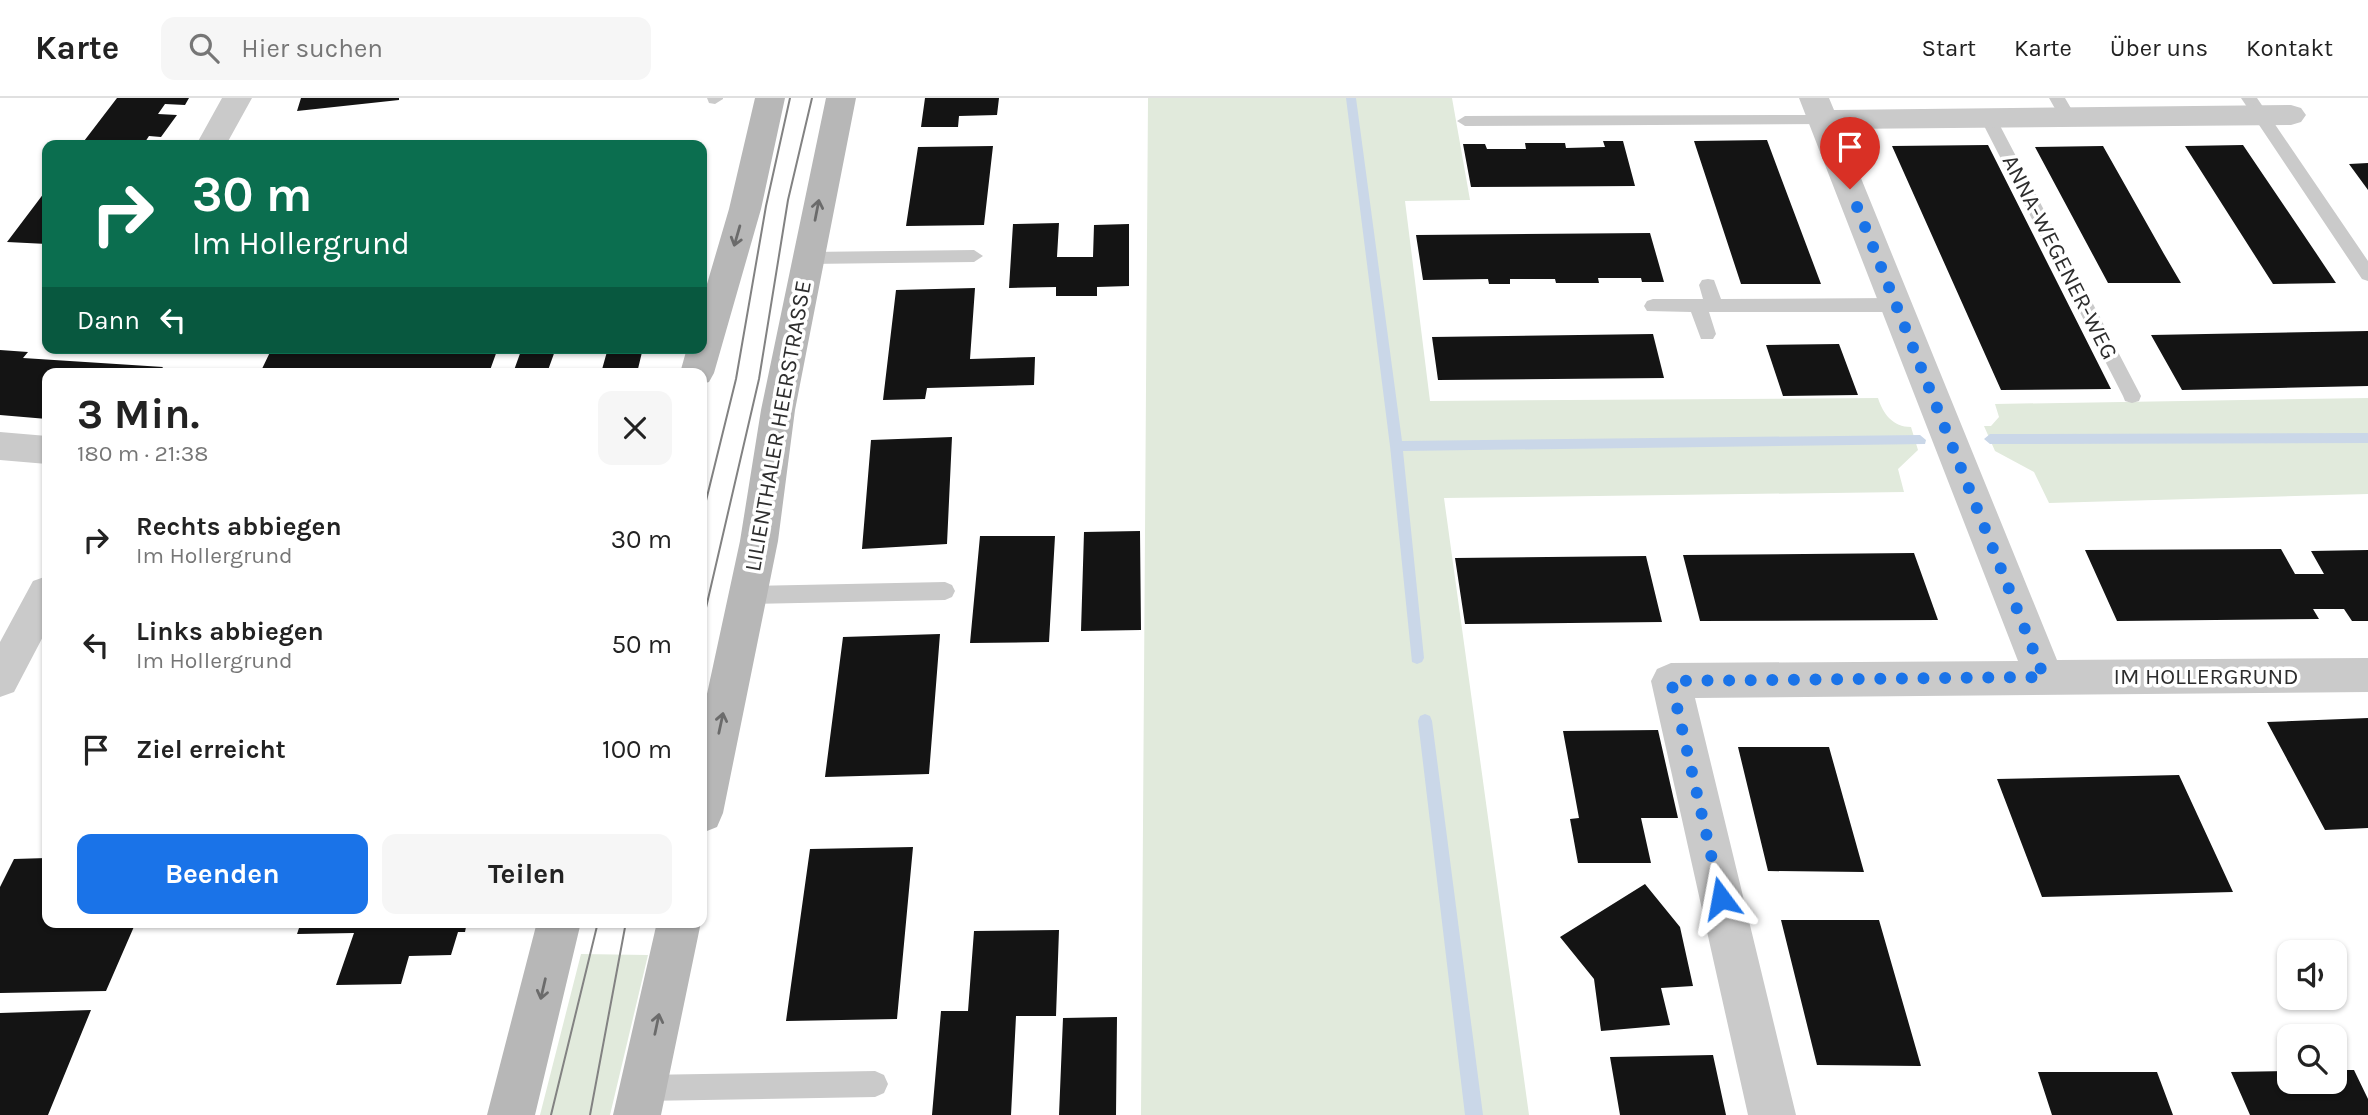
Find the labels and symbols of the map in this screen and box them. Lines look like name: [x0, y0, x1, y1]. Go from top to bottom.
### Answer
pin: [1820, 117, 1880, 189]
street label: ANNA-WEGENER-WEG: [1997, 150, 2123, 364]
one-way arrow: [811, 199, 825, 222]
one-way arrow: [729, 225, 742, 247]
street label: LILIENTHALER HEERSTRASSE: [739, 278, 817, 574]
street label: IM HOLLERGRUND: [2114, 663, 2298, 690]
one-way arrow: [715, 712, 729, 735]
position arrow: [1684, 861, 1758, 935]
one-way arrow: [536, 977, 549, 1000]
one-way arrow: [650, 1013, 664, 1036]

